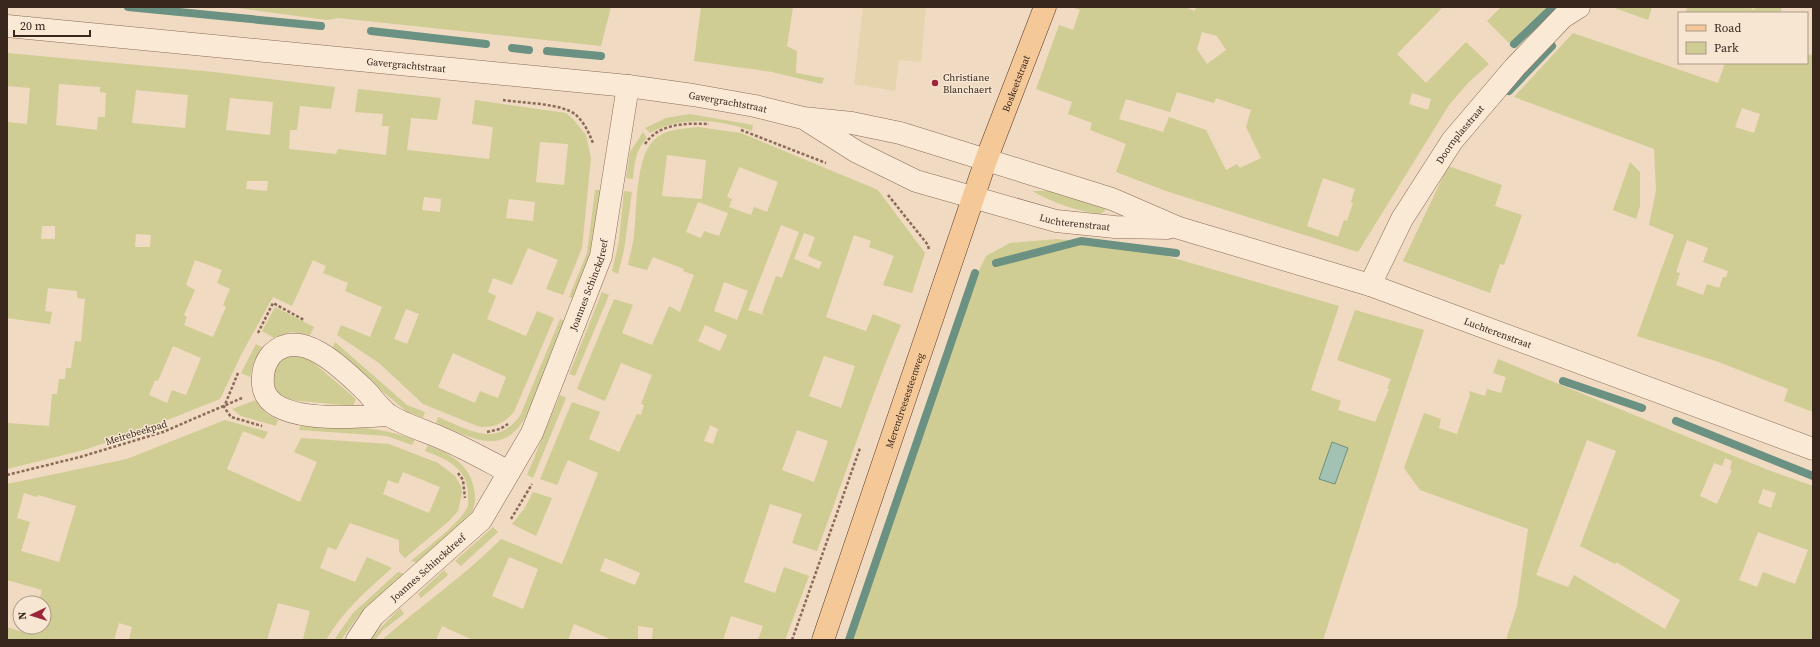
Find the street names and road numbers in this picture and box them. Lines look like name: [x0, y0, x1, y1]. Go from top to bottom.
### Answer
street label: Boskeetstraat: [999, 53, 1033, 114]
street label: Gavergrachtstraat: [366, 55, 447, 75]
street label: Gavergrachtstraat: [688, 88, 769, 116]
street label: Doornplasstraat: [1433, 102, 1487, 166]
street label: Luchterenstraat: [1038, 211, 1111, 234]
street label: Joannes Schinckdreef: [566, 237, 611, 333]
street label: Luchterenstraat: [1462, 314, 1534, 352]
street label: Merendreesesteenweg: [883, 351, 927, 450]
street label: Meirebeekpad: [104, 417, 169, 448]
street label: Joannes Schinckdreef: [387, 530, 469, 605]

